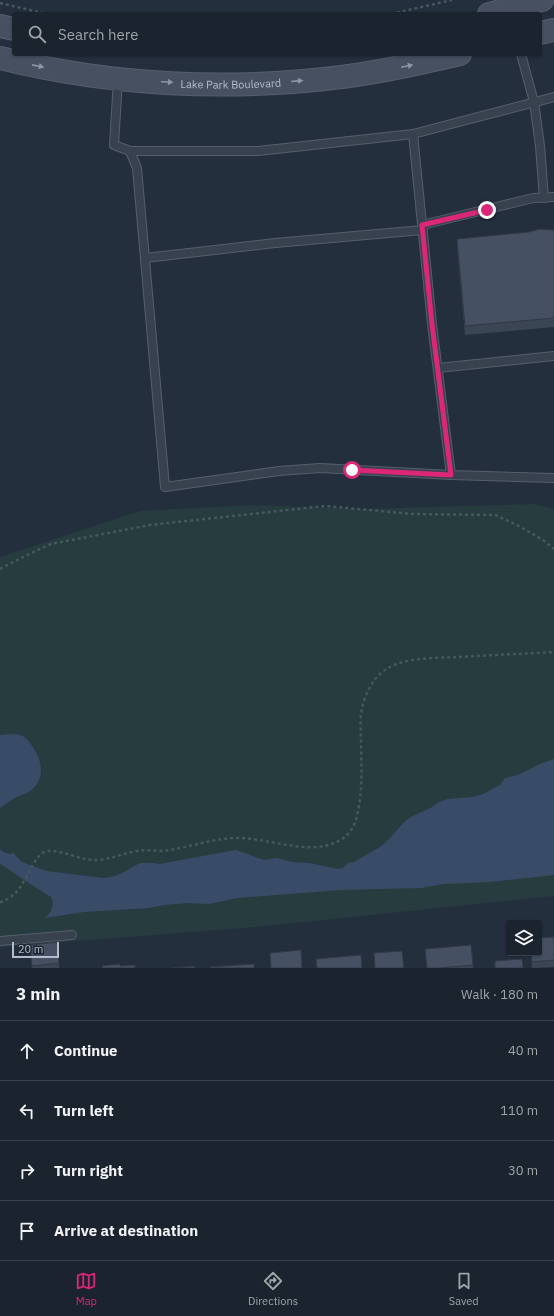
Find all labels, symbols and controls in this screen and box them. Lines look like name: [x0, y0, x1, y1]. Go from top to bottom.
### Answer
search box: [12, 12, 542, 56]
icon: search: [26, 23, 48, 45]
text: Search here: [58, 25, 138, 44]
one-way arrow: [32, 63, 44, 69]
one-way arrow: [400, 63, 413, 69]
street label: Lake Park Boulevard: [180, 76, 282, 92]
one-way arrow: [291, 78, 303, 85]
one-way arrow: [161, 79, 173, 86]
route end: [478, 201, 496, 219]
route start: [343, 461, 361, 479]
map controls: [506, 920, 542, 956]
button: layers: [506, 920, 542, 956]
scale bar: [12, 940, 59, 959]
text: 20 m: [18, 942, 43, 956]
text: 3 min: [16, 983, 60, 1005]
text: Walk · 180 m: [461, 986, 538, 1003]
icon: ahead: [16, 1040, 38, 1062]
text: Continue: [54, 1041, 118, 1060]
text: 40 m: [508, 1042, 538, 1059]
icon: left: [16, 1100, 38, 1122]
text: Turn left: [54, 1101, 114, 1120]
text: 110 m: [500, 1102, 538, 1119]
icon: right: [16, 1160, 38, 1182]
text: Turn right: [54, 1161, 123, 1180]
text: 30 m: [508, 1162, 538, 1179]
icon: arrive: [16, 1220, 38, 1242]
text: Arrive at destination: [54, 1221, 198, 1240]
tab: Map: [75, 1270, 97, 1308]
tab: Directions: [248, 1270, 298, 1308]
tab: Saved: [449, 1270, 479, 1308]

